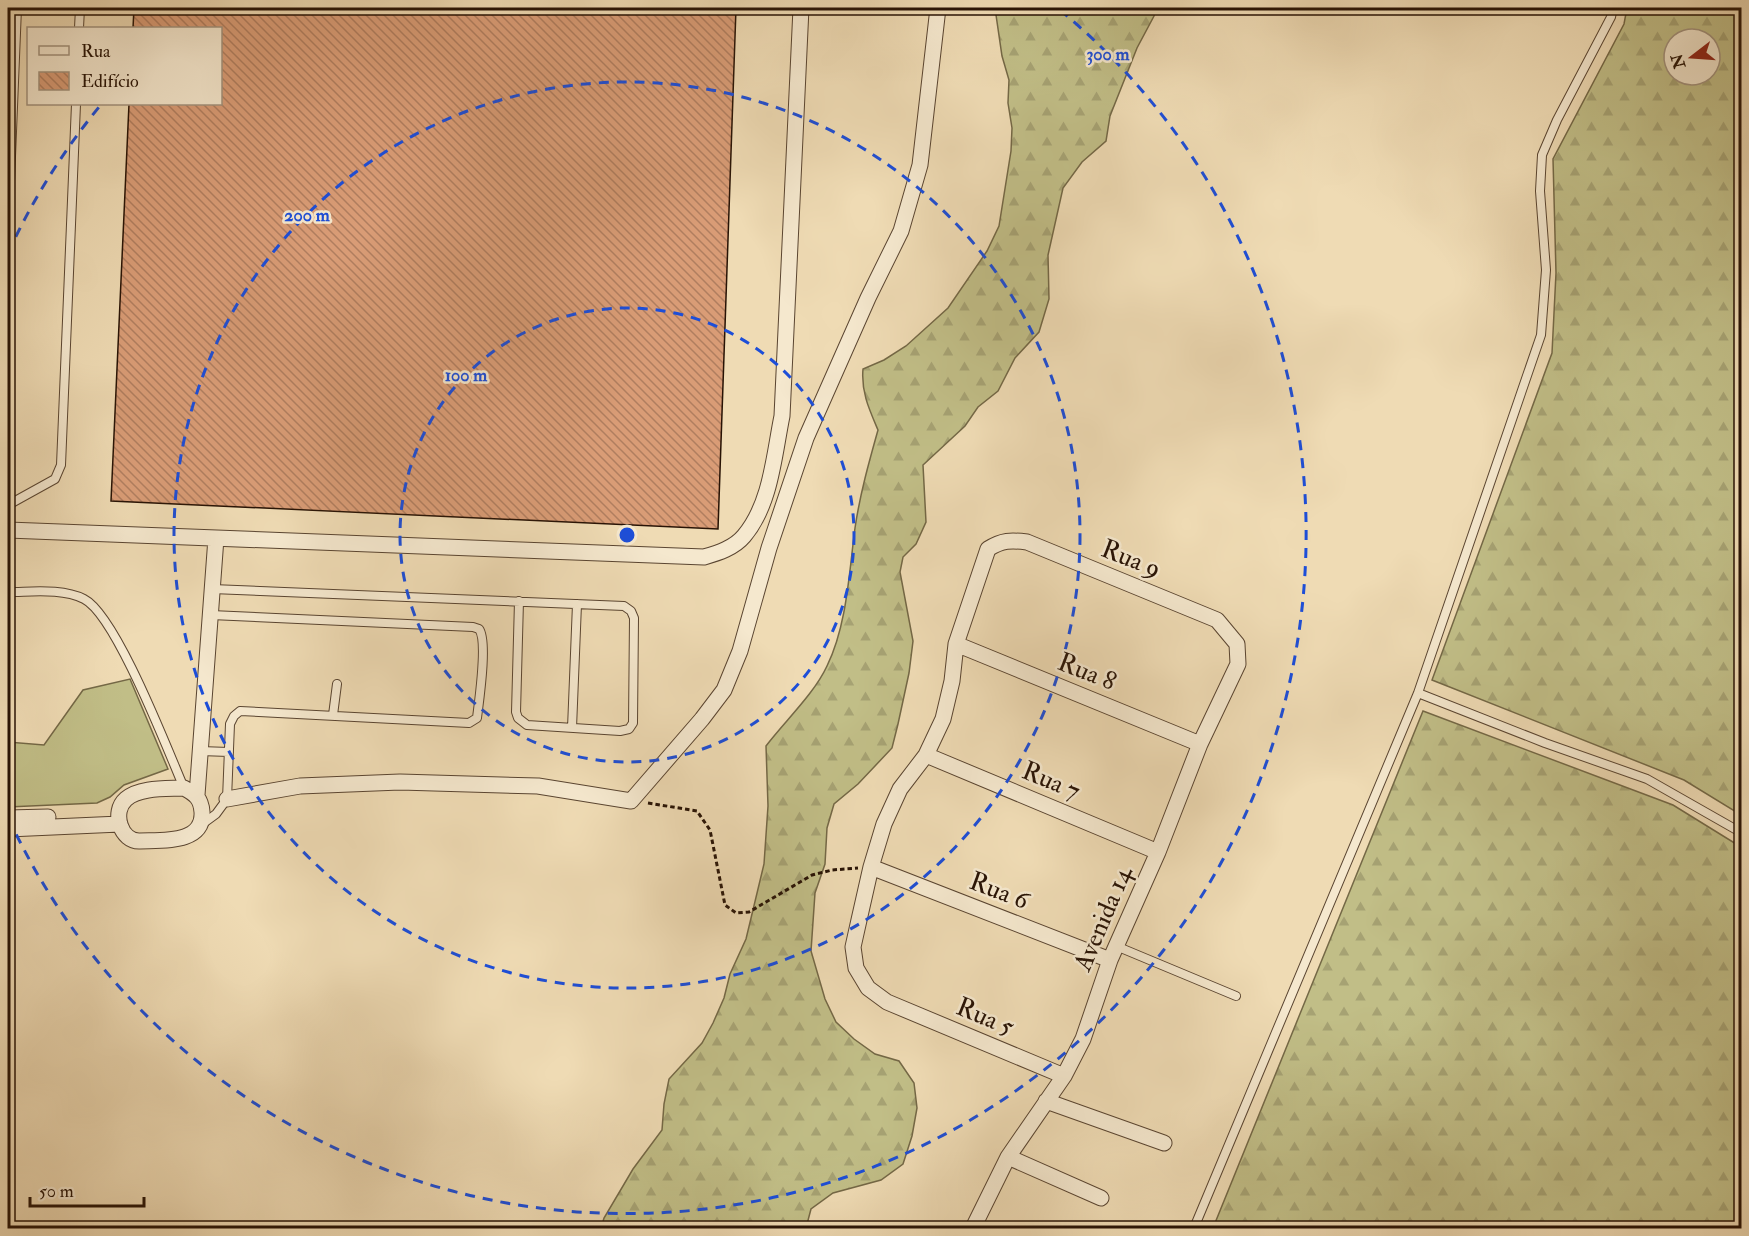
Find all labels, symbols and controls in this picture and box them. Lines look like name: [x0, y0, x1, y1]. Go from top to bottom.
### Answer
legend: [27, 27, 222, 105]
north arrow: [1662, 27, 1722, 87]
text: Rua: [81, 40, 111, 63]
text: 300 m: [1086, 43, 1131, 66]
text: N: [1667, 51, 1691, 72]
text: Edifício: [81, 70, 139, 93]
text: 200 m: [284, 204, 331, 227]
text: 100 m: [445, 364, 488, 387]
centre of rings: [617, 525, 637, 545]
street label: Rua 9: [1097, 533, 1165, 585]
street label: Rua 8: [1053, 646, 1121, 698]
street label: Rua 7: [1017, 755, 1085, 807]
street label: Avenida 14: [1066, 861, 1140, 977]
street label: Rua 6: [965, 865, 1035, 918]
street label: Rua 5: [951, 991, 1019, 1044]
scale bar: [30, 1170, 144, 1208]
text: 50 m: [39, 1180, 74, 1203]

